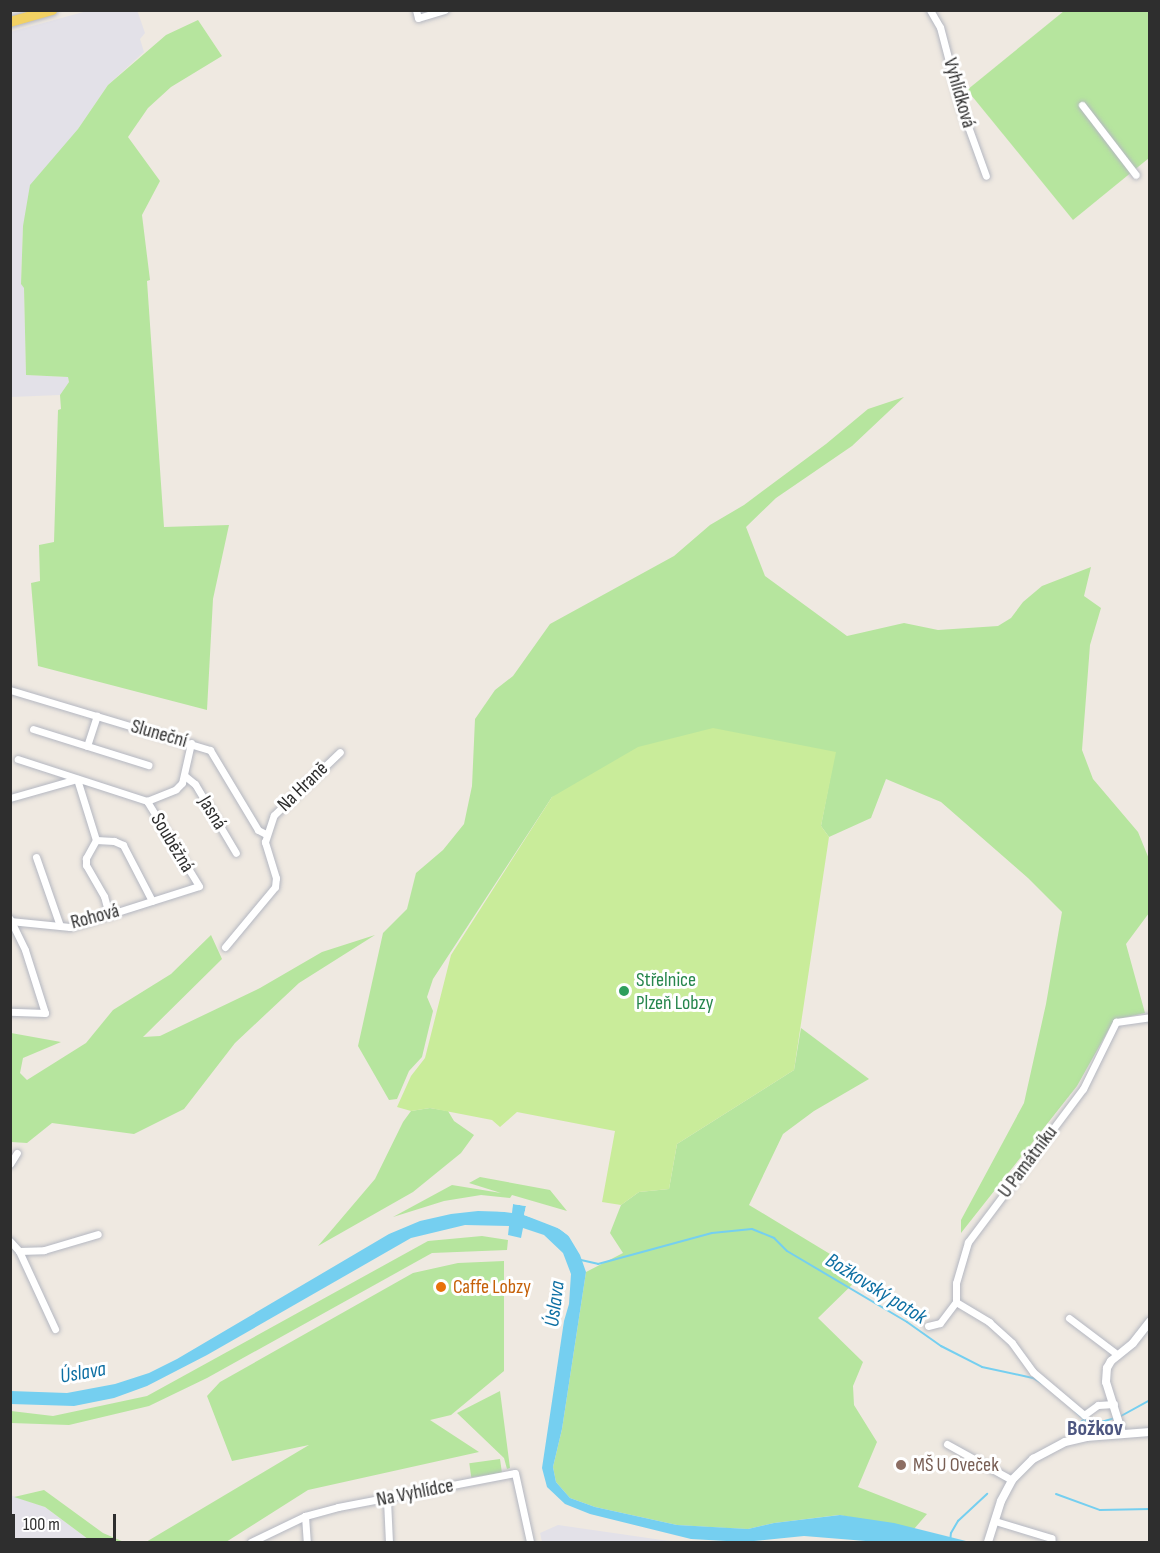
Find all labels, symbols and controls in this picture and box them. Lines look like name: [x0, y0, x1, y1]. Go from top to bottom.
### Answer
street label: Vyhlídková: [938, 55, 980, 131]
street label: Sluneční: [128, 715, 190, 753]
street label: Na Hraně: [273, 757, 333, 817]
street label: Jasná: [193, 792, 231, 834]
street label: Souběžná: [145, 809, 199, 877]
street label: Rohová: [68, 899, 122, 935]
place label: Střelnice Plzeň Lobzy: [636, 968, 713, 1015]
marker: Střelnice Plzeň Lobzy: [617, 984, 631, 998]
street label: U Památníku: [993, 1121, 1063, 1203]
water label: Božkovský potok: [821, 1248, 931, 1330]
place label: Caffe Lobzy: [453, 1275, 531, 1299]
marker: Caffe Lobzy: [434, 1280, 448, 1294]
water label: Úslava: [540, 1280, 570, 1328]
water label: Úslava: [58, 1357, 108, 1389]
district label: Božkov: [1067, 1416, 1123, 1442]
place label: MŠ U Oveček: [913, 1453, 999, 1477]
marker: MŠ U Oveček: [894, 1458, 908, 1472]
street label: Na Vyhlídce: [374, 1474, 456, 1512]
scale bar: [15, 1502, 118, 1540]
text: 100 m: [23, 1514, 60, 1535]

